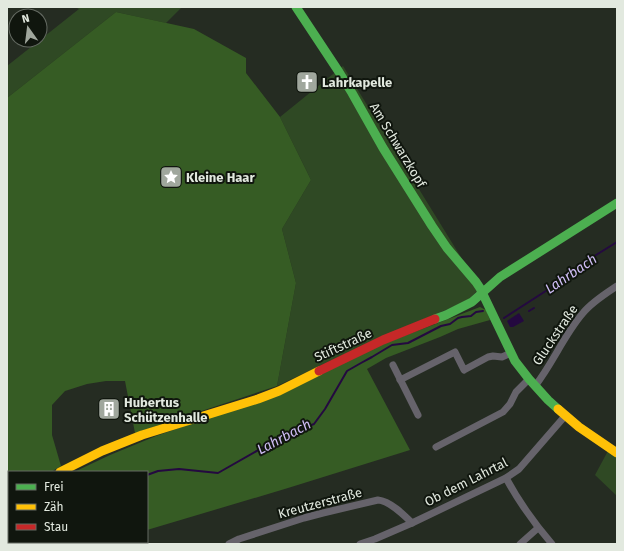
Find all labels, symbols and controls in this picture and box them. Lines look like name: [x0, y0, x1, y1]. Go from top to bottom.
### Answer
north arrow: [8, 8, 48, 48]
text: N: [21, 12, 31, 26]
church icon: Lahrkapelle: [294, 69, 320, 95]
place label: Lahrkapelle: [322, 75, 392, 90]
street label: Am Schwarzkopf: [367, 100, 430, 191]
place icon: Kleine Haar: [158, 164, 184, 190]
place label: Kleine Haar: [186, 170, 255, 185]
water label: Lahrbach: [542, 251, 600, 297]
street label: Gluckstraße: [529, 302, 581, 368]
street label: Stiftstraße: [312, 325, 374, 365]
place label: Hubertus Schützenhalle: [124, 395, 207, 425]
building icon: Hubertus Schützenhalle: [96, 396, 122, 422]
water label: Lahrbach: [254, 416, 314, 458]
street label: Ob dem Lahrtal: [422, 455, 510, 509]
legend: [8, 471, 148, 543]
text: Frei: [44, 480, 64, 494]
street label: Kreutzerstraße: [276, 485, 364, 521]
text: Zäh: [44, 500, 64, 514]
text: Stau: [44, 520, 68, 534]

